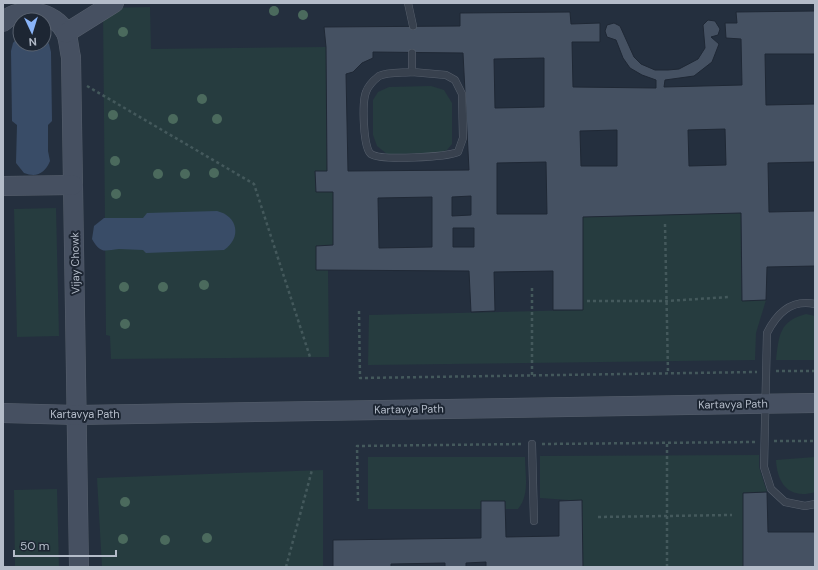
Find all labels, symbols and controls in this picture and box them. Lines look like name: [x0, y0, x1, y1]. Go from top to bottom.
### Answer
north arrow: [12, 12, 52, 52]
text: N: [28, 35, 37, 49]
street label: Vijay Chowk: [67, 231, 83, 294]
street label: Kartavya Path: [698, 396, 768, 412]
street label: Kartavya Path: [374, 401, 444, 417]
street label: Kartavya Path: [50, 407, 120, 421]
scale bar: [14, 532, 116, 558]
text: 50 m: [20, 538, 49, 554]

